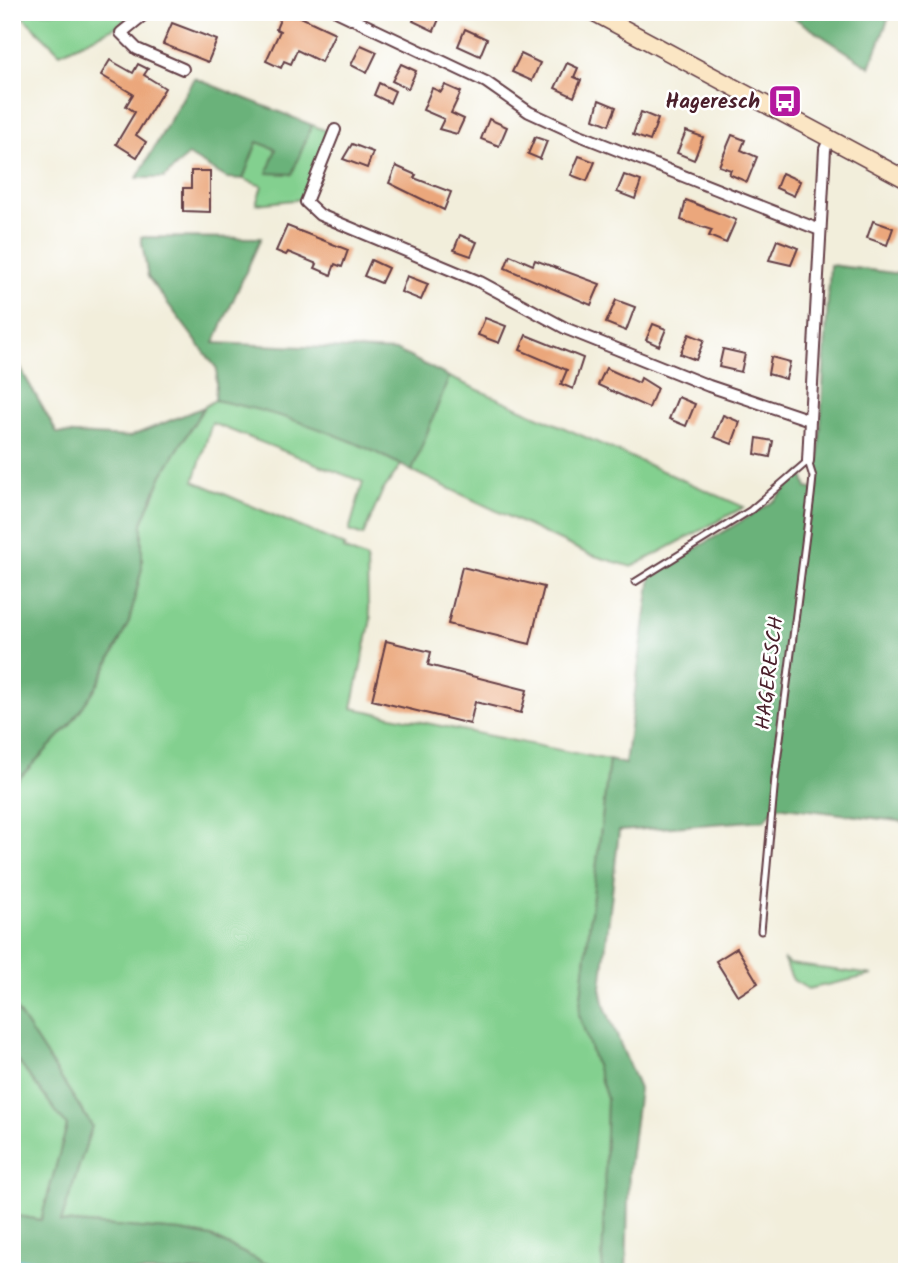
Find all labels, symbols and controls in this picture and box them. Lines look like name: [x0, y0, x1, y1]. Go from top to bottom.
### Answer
bus stop icon: Hageresch: [766, 82, 804, 120]
place label: Hageresch: [666, 86, 760, 119]
street label: HAGERESCH: [747, 614, 794, 732]

